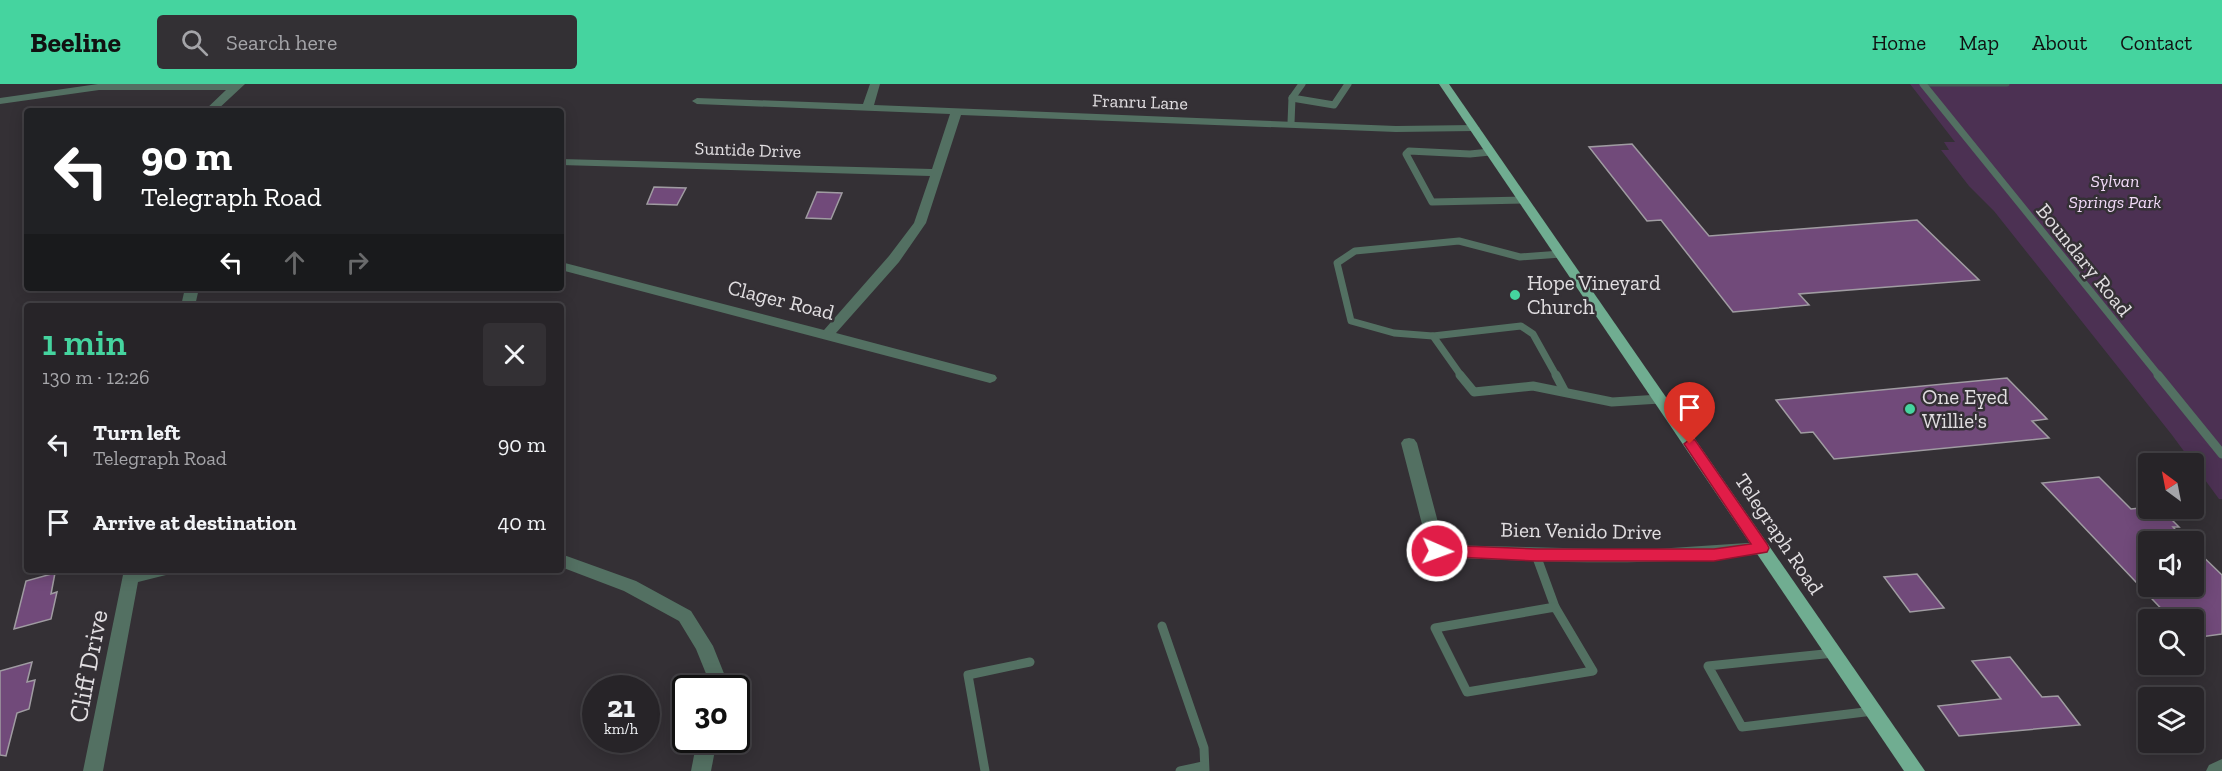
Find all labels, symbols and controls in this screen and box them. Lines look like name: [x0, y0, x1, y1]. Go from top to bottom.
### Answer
search box: [157, 15, 577, 69]
text: Beeline: [30, 26, 121, 59]
icon: search: [178, 26, 211, 59]
text: Search here: [226, 29, 337, 56]
text: Home: [1872, 30, 1926, 55]
text: Map: [1959, 30, 1999, 55]
text: About: [2032, 30, 2087, 55]
text: Contact: [2120, 30, 2192, 55]
street label: Franru Lane: [1092, 89, 1188, 115]
text: 90 m: [141, 130, 232, 181]
icon: left: [42, 132, 120, 210]
street label: Suntide Drive: [694, 137, 802, 163]
park label: Sylvan Springs Park: [2069, 170, 2161, 213]
text: Telegraph Road: [141, 181, 322, 213]
street label: Boundary Road: [2031, 198, 2138, 321]
icon: left: [215, 246, 248, 279]
icon: ahead: [278, 246, 311, 279]
icon: right: [341, 246, 374, 279]
place label: Hope Vineyard Church: [1527, 270, 1661, 319]
street label: Clager Road: [725, 274, 838, 325]
marker: Hope Vineyard Church: [1508, 288, 1522, 302]
text: 1 min: [42, 321, 127, 364]
button: close: [483, 323, 546, 386]
text: 130 m · 12:26: [42, 365, 150, 389]
pin: [1664, 382, 1715, 444]
place label: One Eyed Willie's: [1922, 384, 2009, 433]
icon: arrive: [1673, 391, 1706, 424]
marker: One Eyed Willie's: [1903, 402, 1917, 416]
text: Turn left: [93, 419, 180, 446]
icon: left: [42, 428, 75, 461]
text: 90 m: [498, 431, 546, 458]
text: Telegraph Road: [93, 446, 227, 470]
north arrow: [2138, 453, 2204, 519]
map controls: [2138, 453, 2204, 753]
street label: Telegraph Road: [1730, 468, 1829, 599]
icon: arrive: [42, 506, 75, 539]
text: Arrive at destination: [93, 509, 296, 536]
text: 40 m: [497, 509, 546, 536]
street label: Bien Venido Drive: [1500, 517, 1662, 544]
position arrow: [1405, 519, 1469, 583]
button: sound: [2138, 531, 2204, 597]
street label: Cliff Drive: [61, 607, 115, 725]
button: search: [2138, 609, 2204, 675]
speed limit sign: 30: [672, 675, 750, 753]
button: layers: [2138, 687, 2204, 753]
text: 21: [607, 689, 635, 725]
text: km/h: [604, 720, 638, 738]

